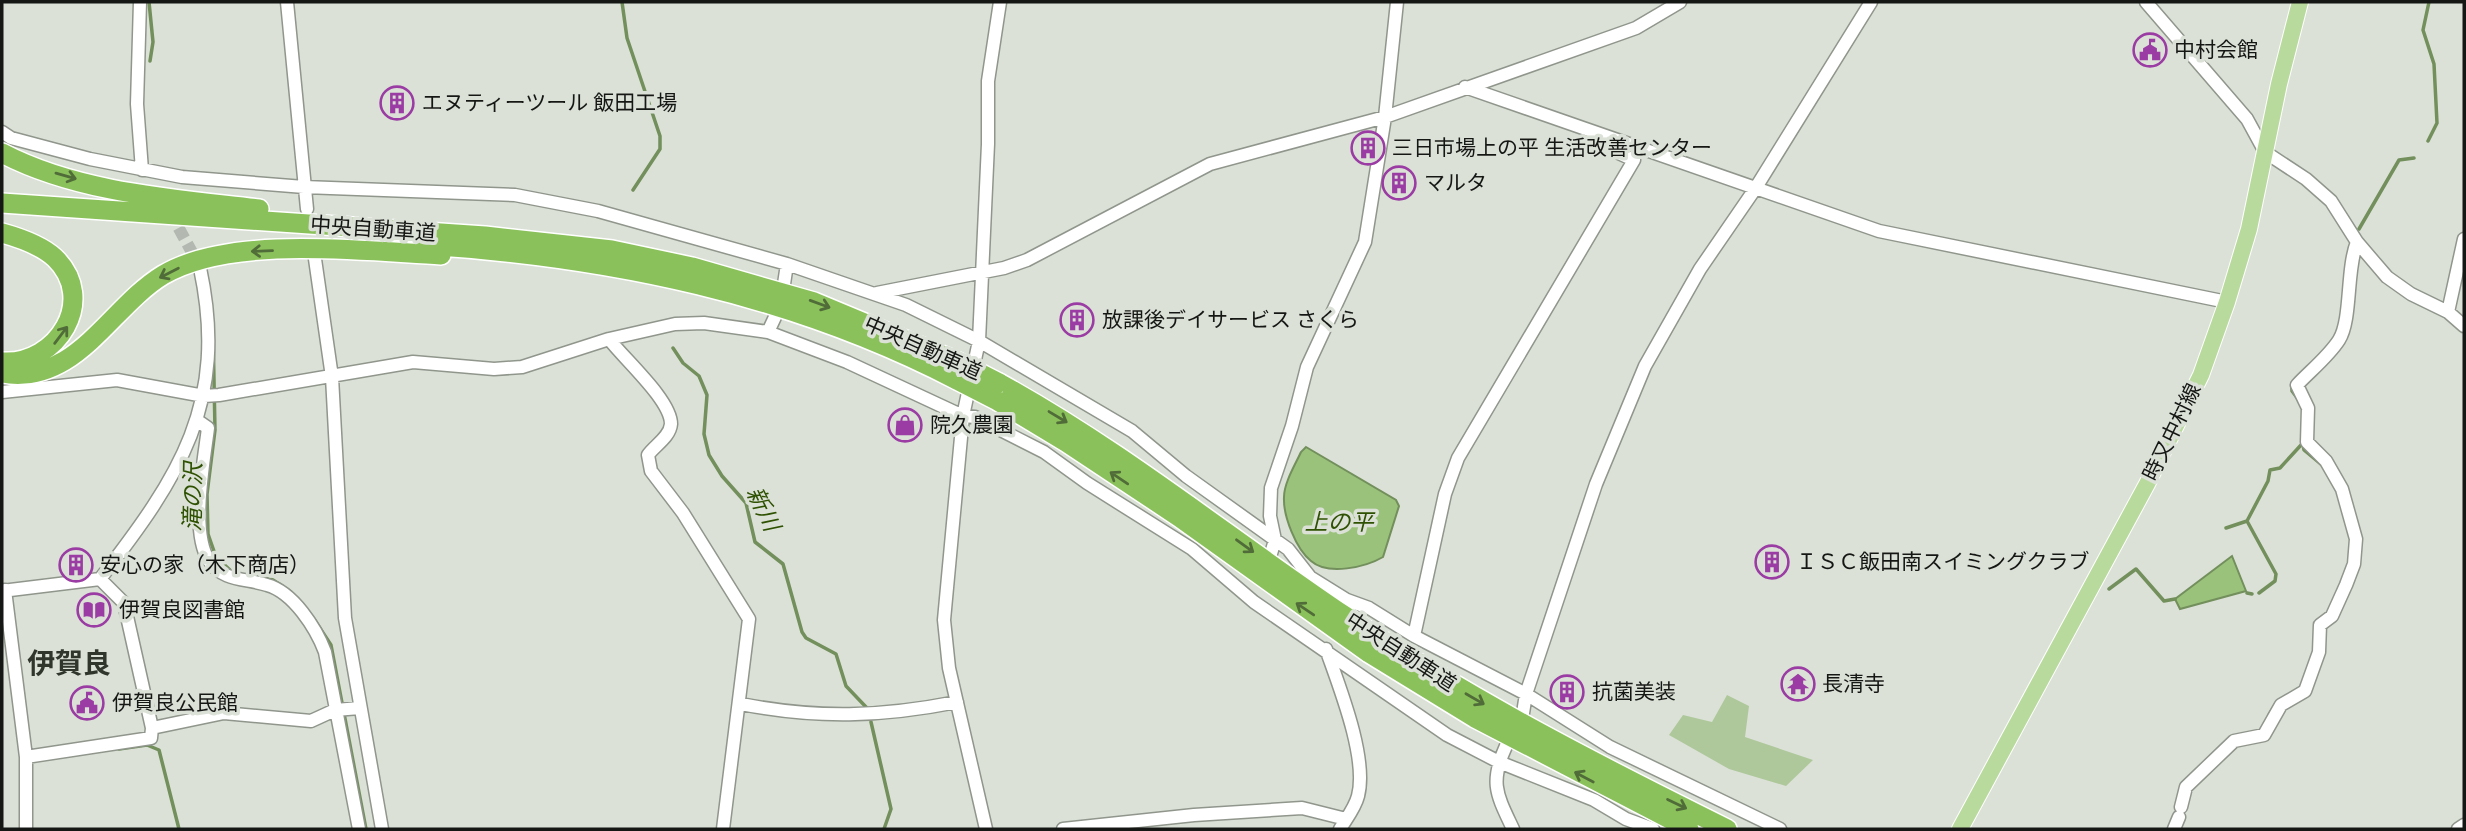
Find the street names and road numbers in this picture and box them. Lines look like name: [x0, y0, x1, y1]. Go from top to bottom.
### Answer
street label: 中央自動車道: [309, 213, 437, 245]
street label: 中央自動車道: [861, 311, 985, 385]
street label: 時又中村線: [2138, 380, 2206, 484]
street label: 中央自動車道: [1342, 608, 1460, 696]

